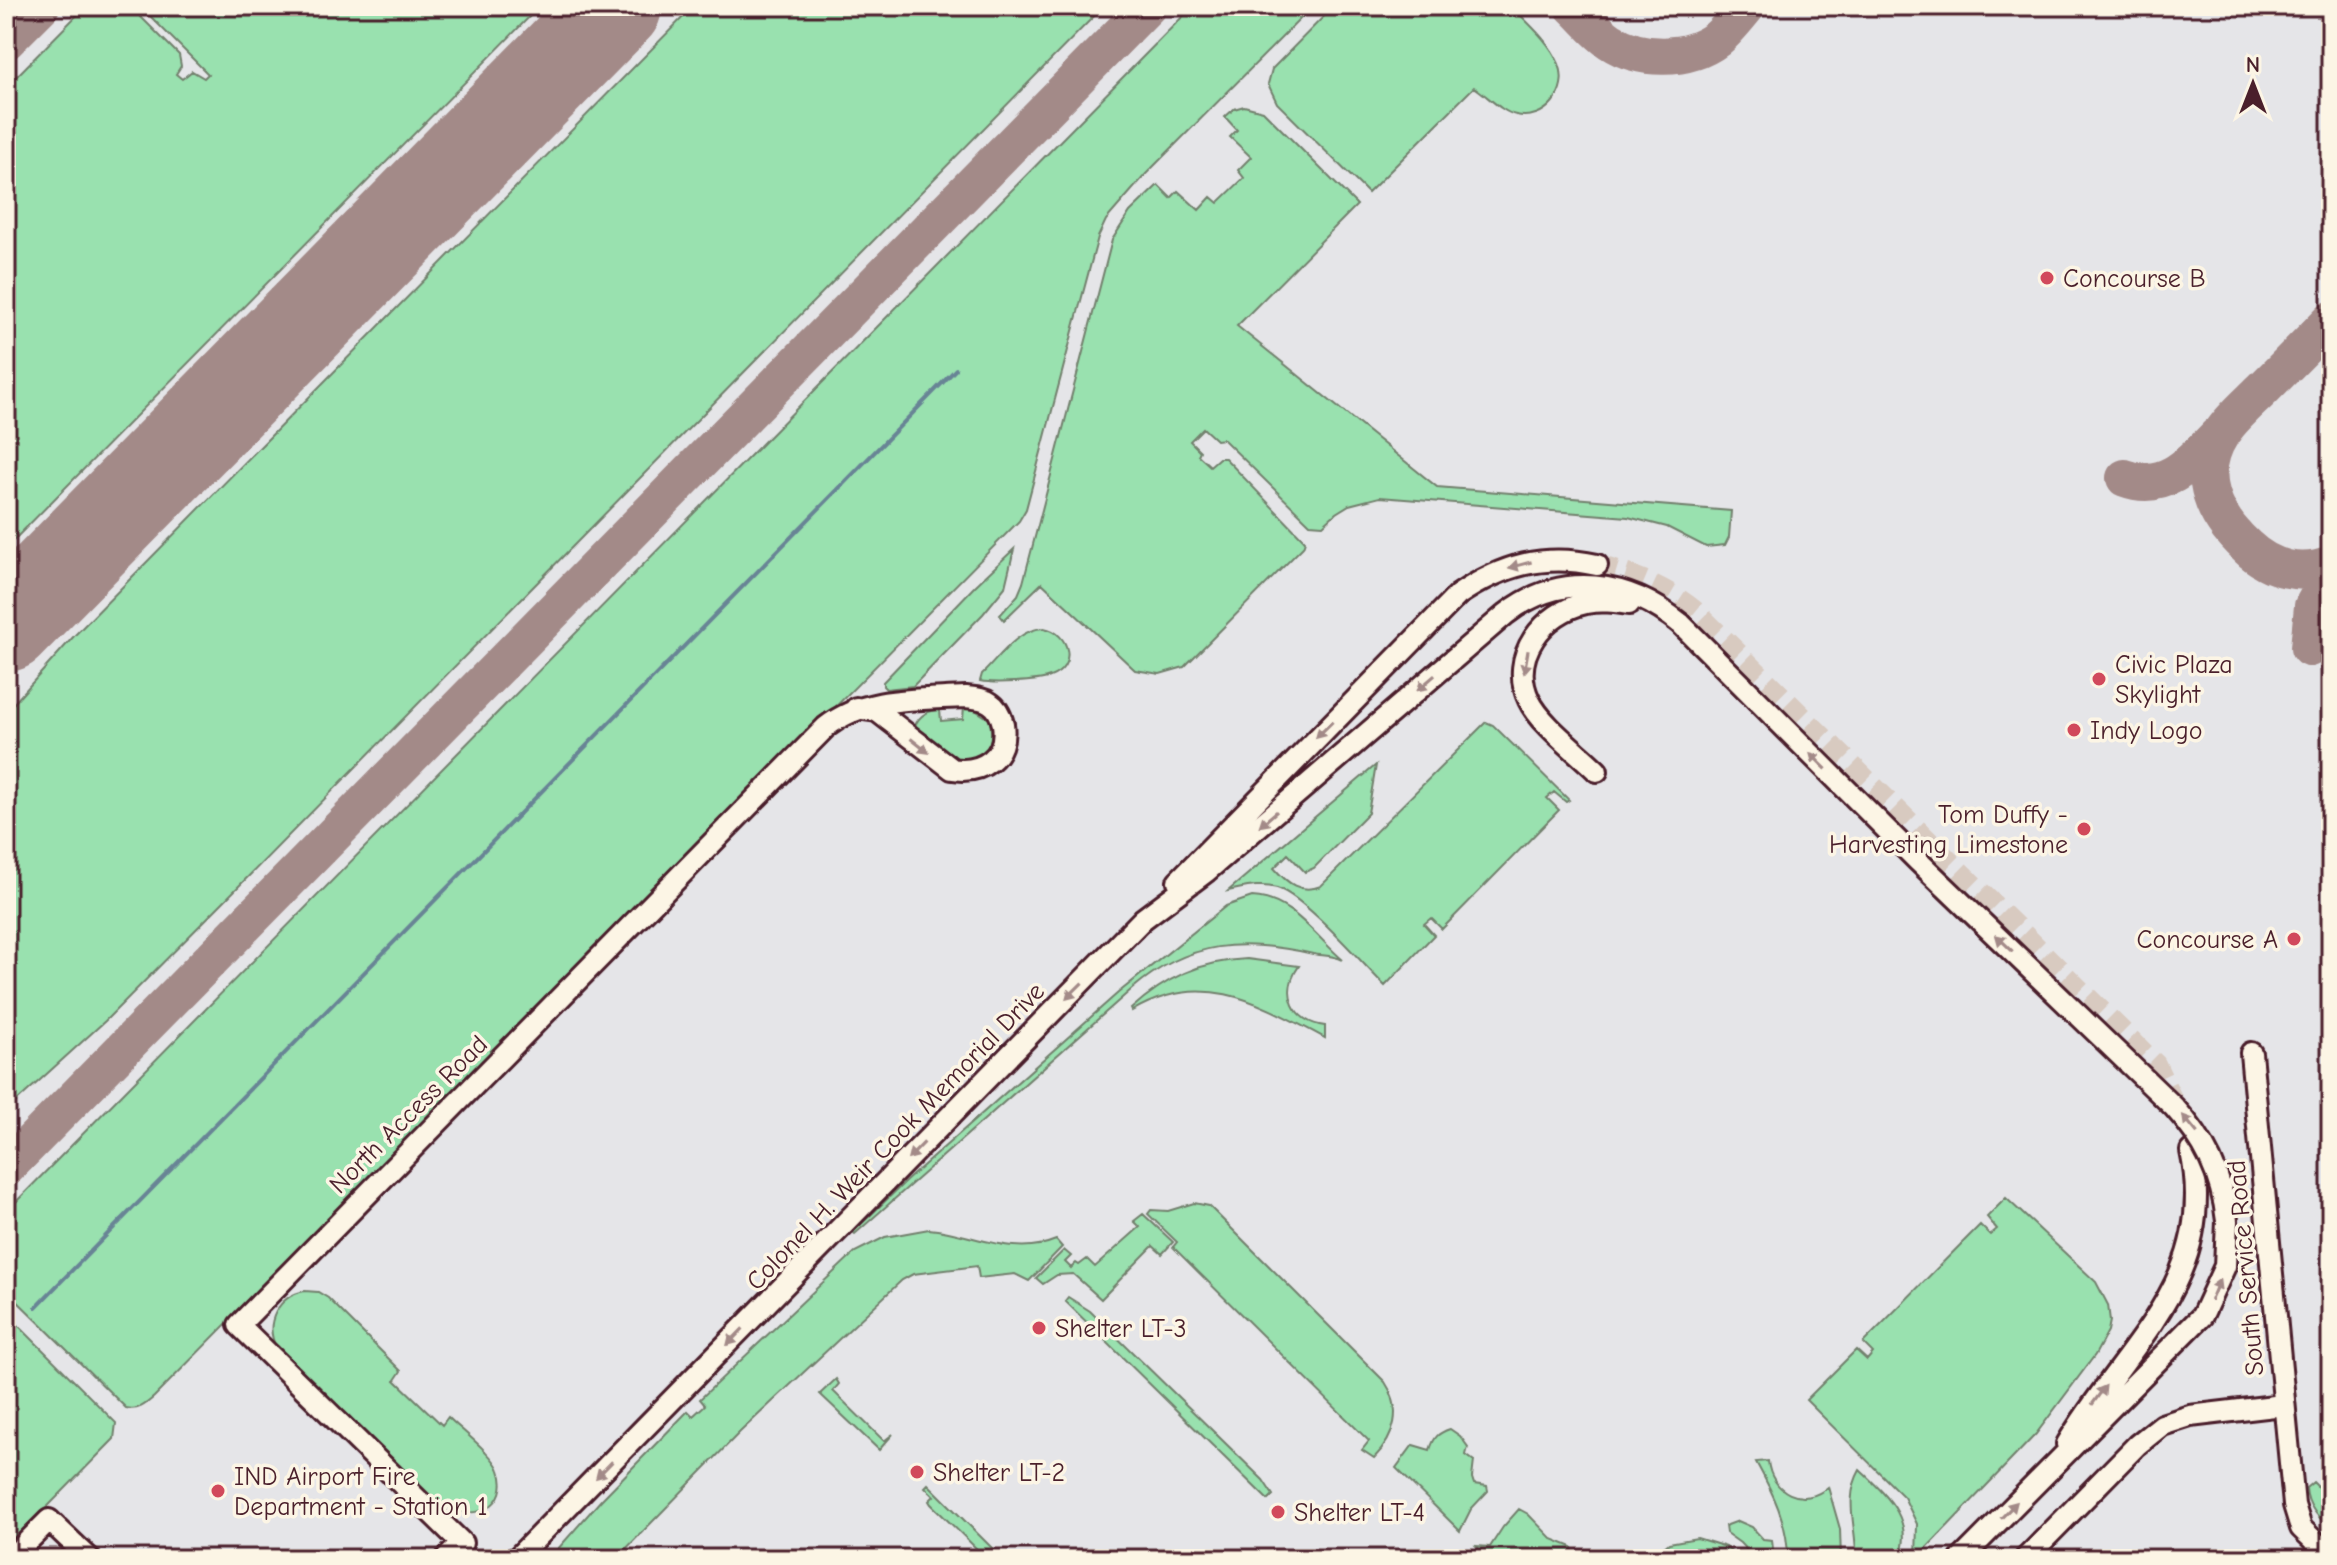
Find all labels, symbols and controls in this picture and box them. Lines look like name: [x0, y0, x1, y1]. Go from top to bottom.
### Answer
north arrow: [2213, 44, 2293, 124]
text: N: [2246, 52, 2260, 78]
place label: Concourse B: [2063, 264, 2206, 294]
marker: Concourse B: [2038, 269, 2056, 287]
one-way arrow: [1508, 559, 1533, 571]
one-way arrow: [1519, 650, 1531, 675]
place label: Civic Plaza Skylight: [2115, 650, 2233, 710]
marker: Civic Plaza Skylight: [2090, 670, 2108, 688]
one-way arrow: [1416, 674, 1436, 691]
place label: Indy Logo: [2090, 716, 2203, 746]
one-way arrow: [1315, 720, 1334, 739]
marker: Indy Logo: [2065, 721, 2083, 739]
one-way arrow: [910, 738, 930, 754]
one-way arrow: [1809, 752, 1828, 771]
place label: Tom Duffy - Harvesting Limestone: [1829, 800, 2068, 860]
one-way arrow: [1258, 809, 1277, 827]
marker: Tom Duffy - Harvesting Limestone: [2075, 820, 2093, 838]
place label: Concourse A: [2136, 925, 2278, 955]
marker: Concourse A: [2285, 930, 2303, 948]
one-way arrow: [1995, 934, 2014, 952]
street label: Colonel H. Weir Cook Memorial Drive: [740, 977, 1051, 1297]
one-way arrow: [1065, 981, 1083, 1000]
street label: North Access Road: [324, 1030, 494, 1200]
one-way arrow: [2181, 1114, 2198, 1135]
one-way arrow: [908, 1141, 926, 1160]
street label: South Service Road: [2222, 1159, 2270, 1377]
one-way arrow: [2209, 1278, 2222, 1302]
place label: Shelter LT-3: [1055, 1314, 1187, 1344]
marker: Shelter LT-3: [1030, 1319, 1048, 1337]
one-way arrow: [726, 1327, 745, 1346]
one-way arrow: [2091, 1385, 2107, 1406]
place label: Shelter LT-2: [933, 1458, 1065, 1488]
one-way arrow: [596, 1460, 614, 1479]
place label: IND Airport Fire Department - Station 1: [234, 1462, 487, 1522]
marker: Shelter LT-2: [908, 1463, 926, 1481]
marker: IND Airport Fire Department - Station 1: [209, 1482, 227, 1500]
place label: Shelter LT-4: [1294, 1498, 1425, 1528]
one-way arrow: [1999, 1501, 2018, 1520]
marker: Shelter LT-4: [1269, 1503, 1287, 1521]

